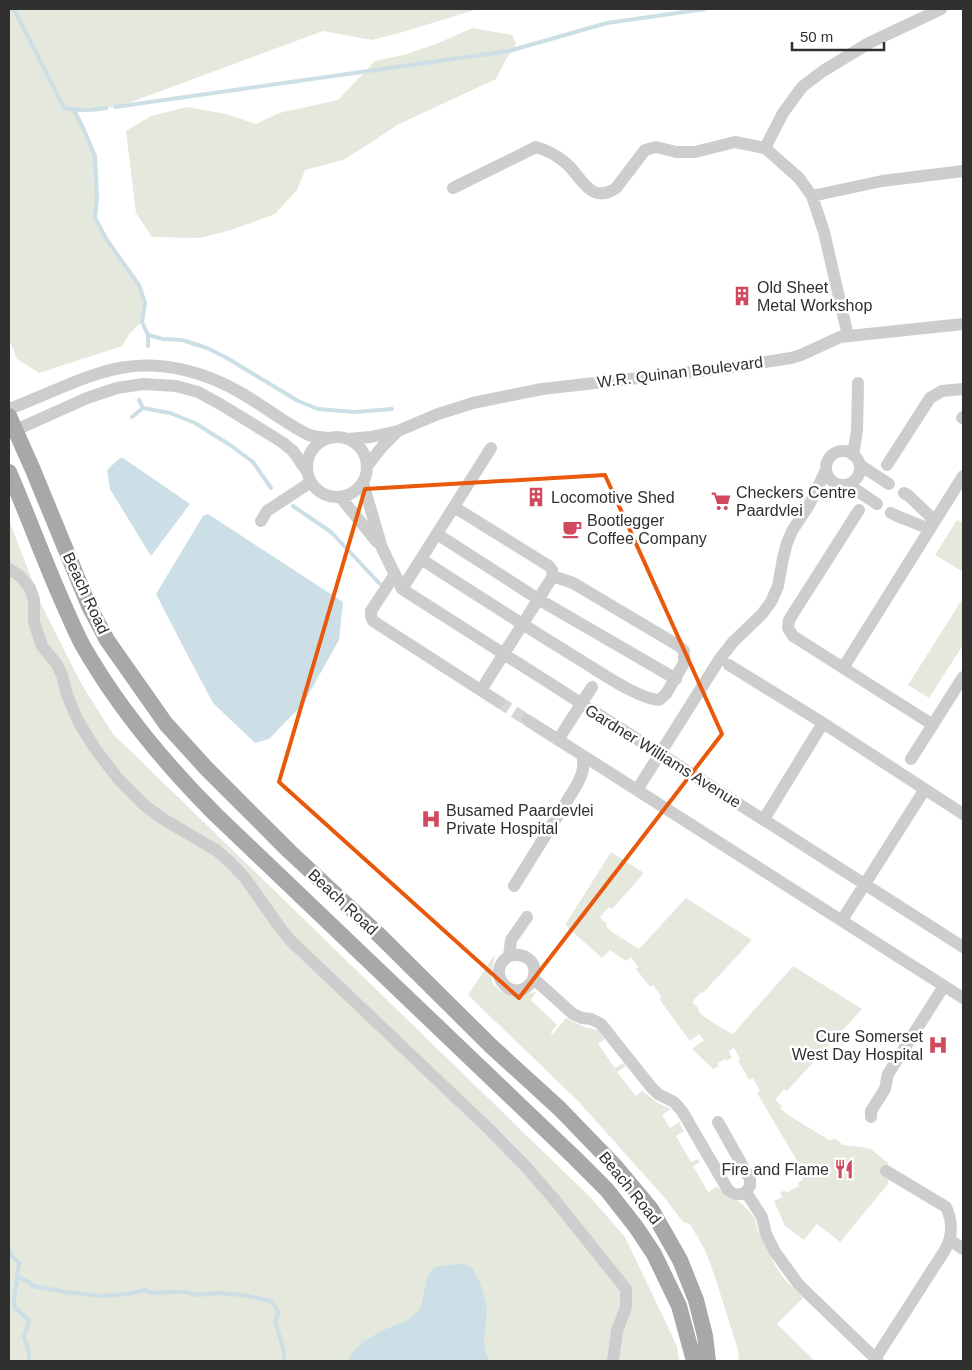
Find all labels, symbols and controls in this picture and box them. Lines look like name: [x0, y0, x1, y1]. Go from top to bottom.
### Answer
scale bar: [792, 20, 884, 52]
text: 50 m: [800, 28, 833, 45]
place label: Old Sheet Metal Workshop: [757, 279, 872, 314]
building icon: Old Sheet Metal Workshop: [731, 285, 753, 307]
street label: W.R. Quinan Boulevard: [596, 353, 764, 391]
place label: Checkers Centre Paardvlei: [736, 484, 856, 519]
building icon: Locomotive Shed: [525, 486, 547, 508]
place label: Locomotive Shed: [551, 489, 675, 506]
supermarket icon: Checkers Centre Paardvlei: [710, 490, 732, 512]
place label: Bootlegger Coffee Company: [587, 512, 707, 547]
cafe icon: Bootlegger Coffee Company: [561, 518, 583, 540]
street label: Beach Road: [60, 550, 112, 636]
street label: Gardner Williams Avenue: [582, 701, 744, 811]
place label: Busamed Paardevlei Private Hospital: [446, 802, 594, 837]
hospital icon: Busamed Paardevlei Private Hospital: [420, 808, 442, 830]
street label: Beach Road: [305, 866, 381, 938]
place label: Cure Somerset West Day Hospital: [792, 1028, 924, 1063]
hospital icon: Cure Somerset West Day Hospital: [927, 1034, 949, 1056]
street label: Beach Road: [596, 1148, 664, 1228]
restaurant icon: Fire and Flame: [833, 1158, 855, 1180]
place label: Fire and Flame: [721, 1161, 829, 1178]

